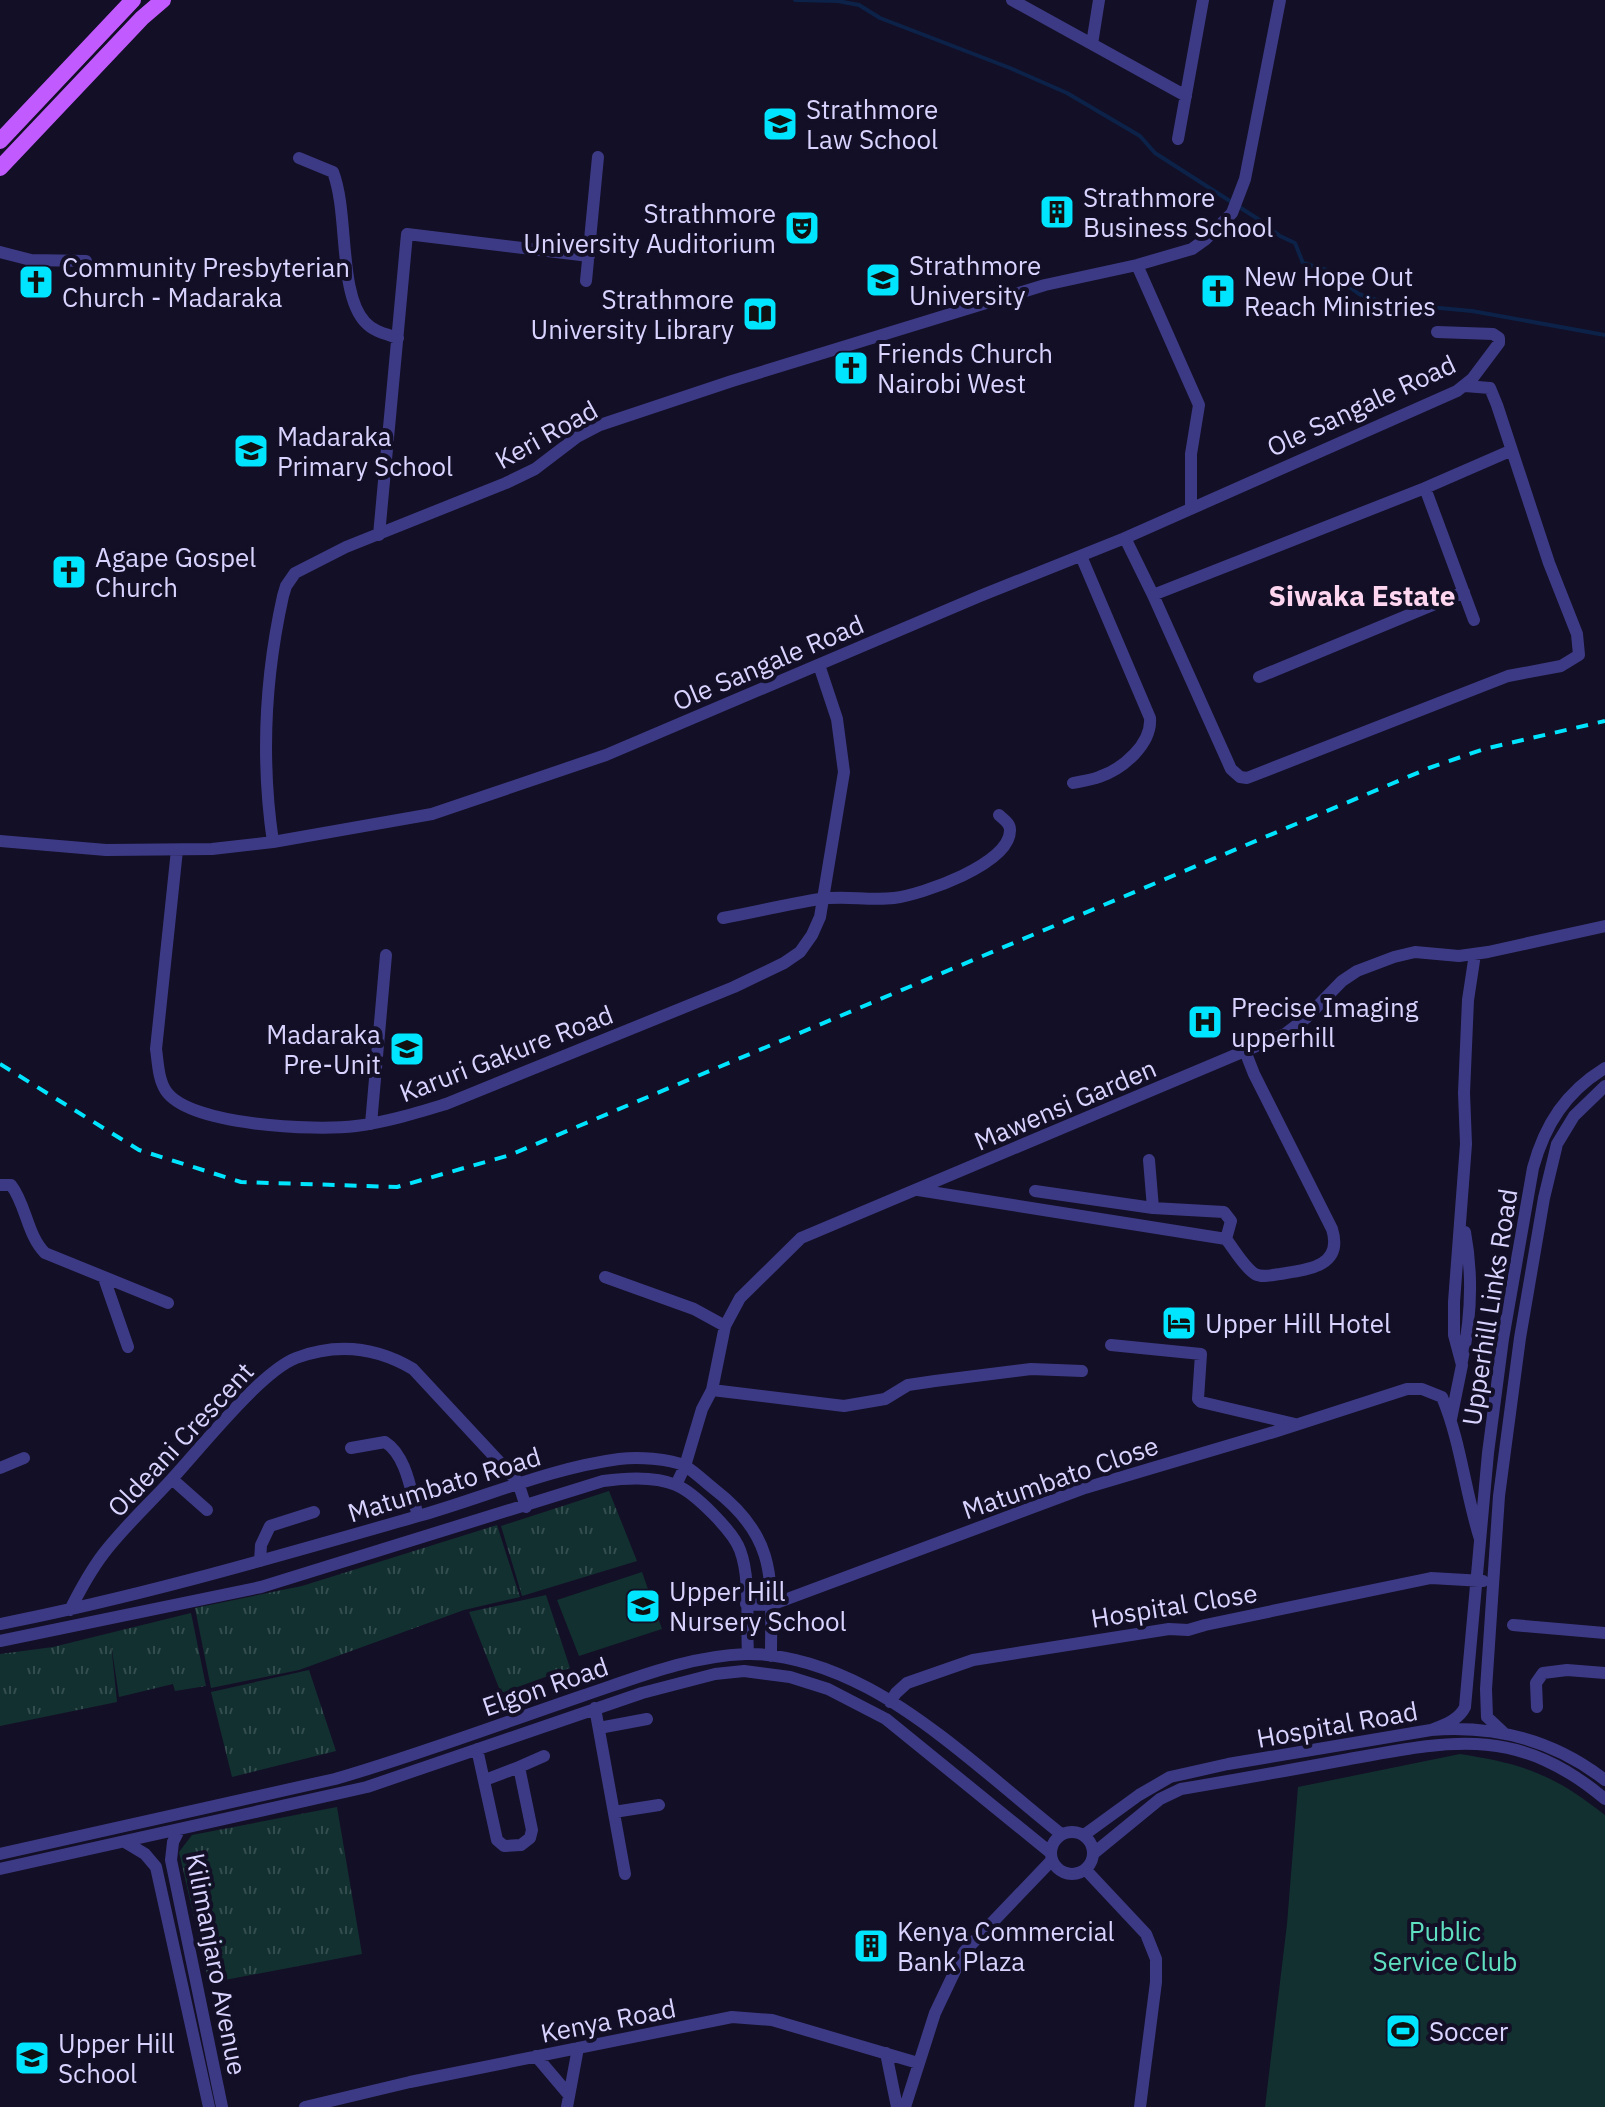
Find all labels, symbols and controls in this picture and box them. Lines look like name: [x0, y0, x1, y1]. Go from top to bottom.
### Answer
place label: Strathmore Law School: [806, 92, 938, 156]
school or university icon: Strathmore Law School: [761, 105, 799, 143]
place label: Strathmore Business School: [1083, 180, 1273, 244]
building icon: Strathmore Business School: [1038, 193, 1076, 231]
place label: Strathmore University Auditorium: [523, 196, 776, 260]
theatre icon: Strathmore University Auditorium: [783, 209, 821, 247]
place label: Strathmore University: [909, 248, 1041, 312]
place label: Community Presbyterian Church - Madaraka: [62, 250, 350, 314]
place label: New Hope Out Reach Ministries: [1244, 259, 1436, 323]
school or university icon: Strathmore University: [864, 261, 902, 299]
church icon: Community Presbyterian Church - Madaraka: [17, 263, 55, 301]
church icon: New Hope Out Reach Ministries: [1199, 272, 1237, 310]
place label: Strathmore University Library: [531, 282, 734, 346]
library icon: Strathmore University Library: [741, 295, 779, 333]
place label: Friends Church Nairobi West: [877, 336, 1053, 400]
street label: Ole Sangale Road: [1261, 346, 1461, 464]
church icon: Friends Church Nairobi West: [832, 349, 870, 387]
street label: Keri Road: [489, 392, 603, 476]
place label: Madaraka Primary School: [277, 419, 453, 483]
school or university icon: Madaraka Primary School: [232, 432, 270, 470]
place label: Agape Gospel Church: [95, 540, 256, 604]
church icon: Agape Gospel Church: [50, 553, 88, 591]
district label: Siwaka Estate: [1269, 577, 1456, 614]
street label: Ole Sangale Road: [667, 606, 869, 718]
place label: Precise Imaging upperhill: [1231, 990, 1419, 1054]
street label: Karuri Gakure Road: [394, 997, 618, 1109]
hospital icon: Precise Imaging upperhill: [1186, 1003, 1224, 1041]
place label: Madaraka Pre-Unit: [266, 1017, 381, 1081]
school or university icon: Madaraka Pre-Unit: [388, 1030, 426, 1068]
street label: Mawensi Garden: [969, 1050, 1161, 1158]
street label: Upperhill Links Road: [1453, 1186, 1525, 1428]
hotel icon: Upper Hill Hotel: [1160, 1304, 1198, 1342]
place label: Upper Hill Hotel: [1205, 1306, 1391, 1340]
street label: Oldeani Crescent: [99, 1354, 261, 1524]
street label: Matumbato Close: [958, 1428, 1162, 1526]
street label: Matumbato Road: [343, 1438, 545, 1530]
place label: Upper Hill Nursery School: [669, 1574, 847, 1638]
street label: Hospital Close: [1088, 1575, 1260, 1635]
school or university icon: Upper Hill Nursery School: [624, 1587, 662, 1625]
street label: Elgon Road: [478, 1649, 612, 1723]
street label: Hospital Road: [1254, 1693, 1420, 1755]
street label: Kilimanjaro Avenue: [179, 1850, 255, 2078]
place label: Kenya Commercial Bank Plaza: [897, 1914, 1115, 1978]
park label: Public Service Club: [1373, 1914, 1517, 1978]
building icon: Kenya Commercial Bank Plaza: [852, 1927, 890, 1965]
street label: Kenya Road: [537, 1990, 679, 2050]
sports icon: Soccer: [1384, 2012, 1422, 2050]
place label: Soccer: [1429, 2014, 1509, 2048]
place label: Upper Hill School: [58, 2026, 175, 2090]
school or university icon: Upper Hill School: [13, 2039, 51, 2077]

